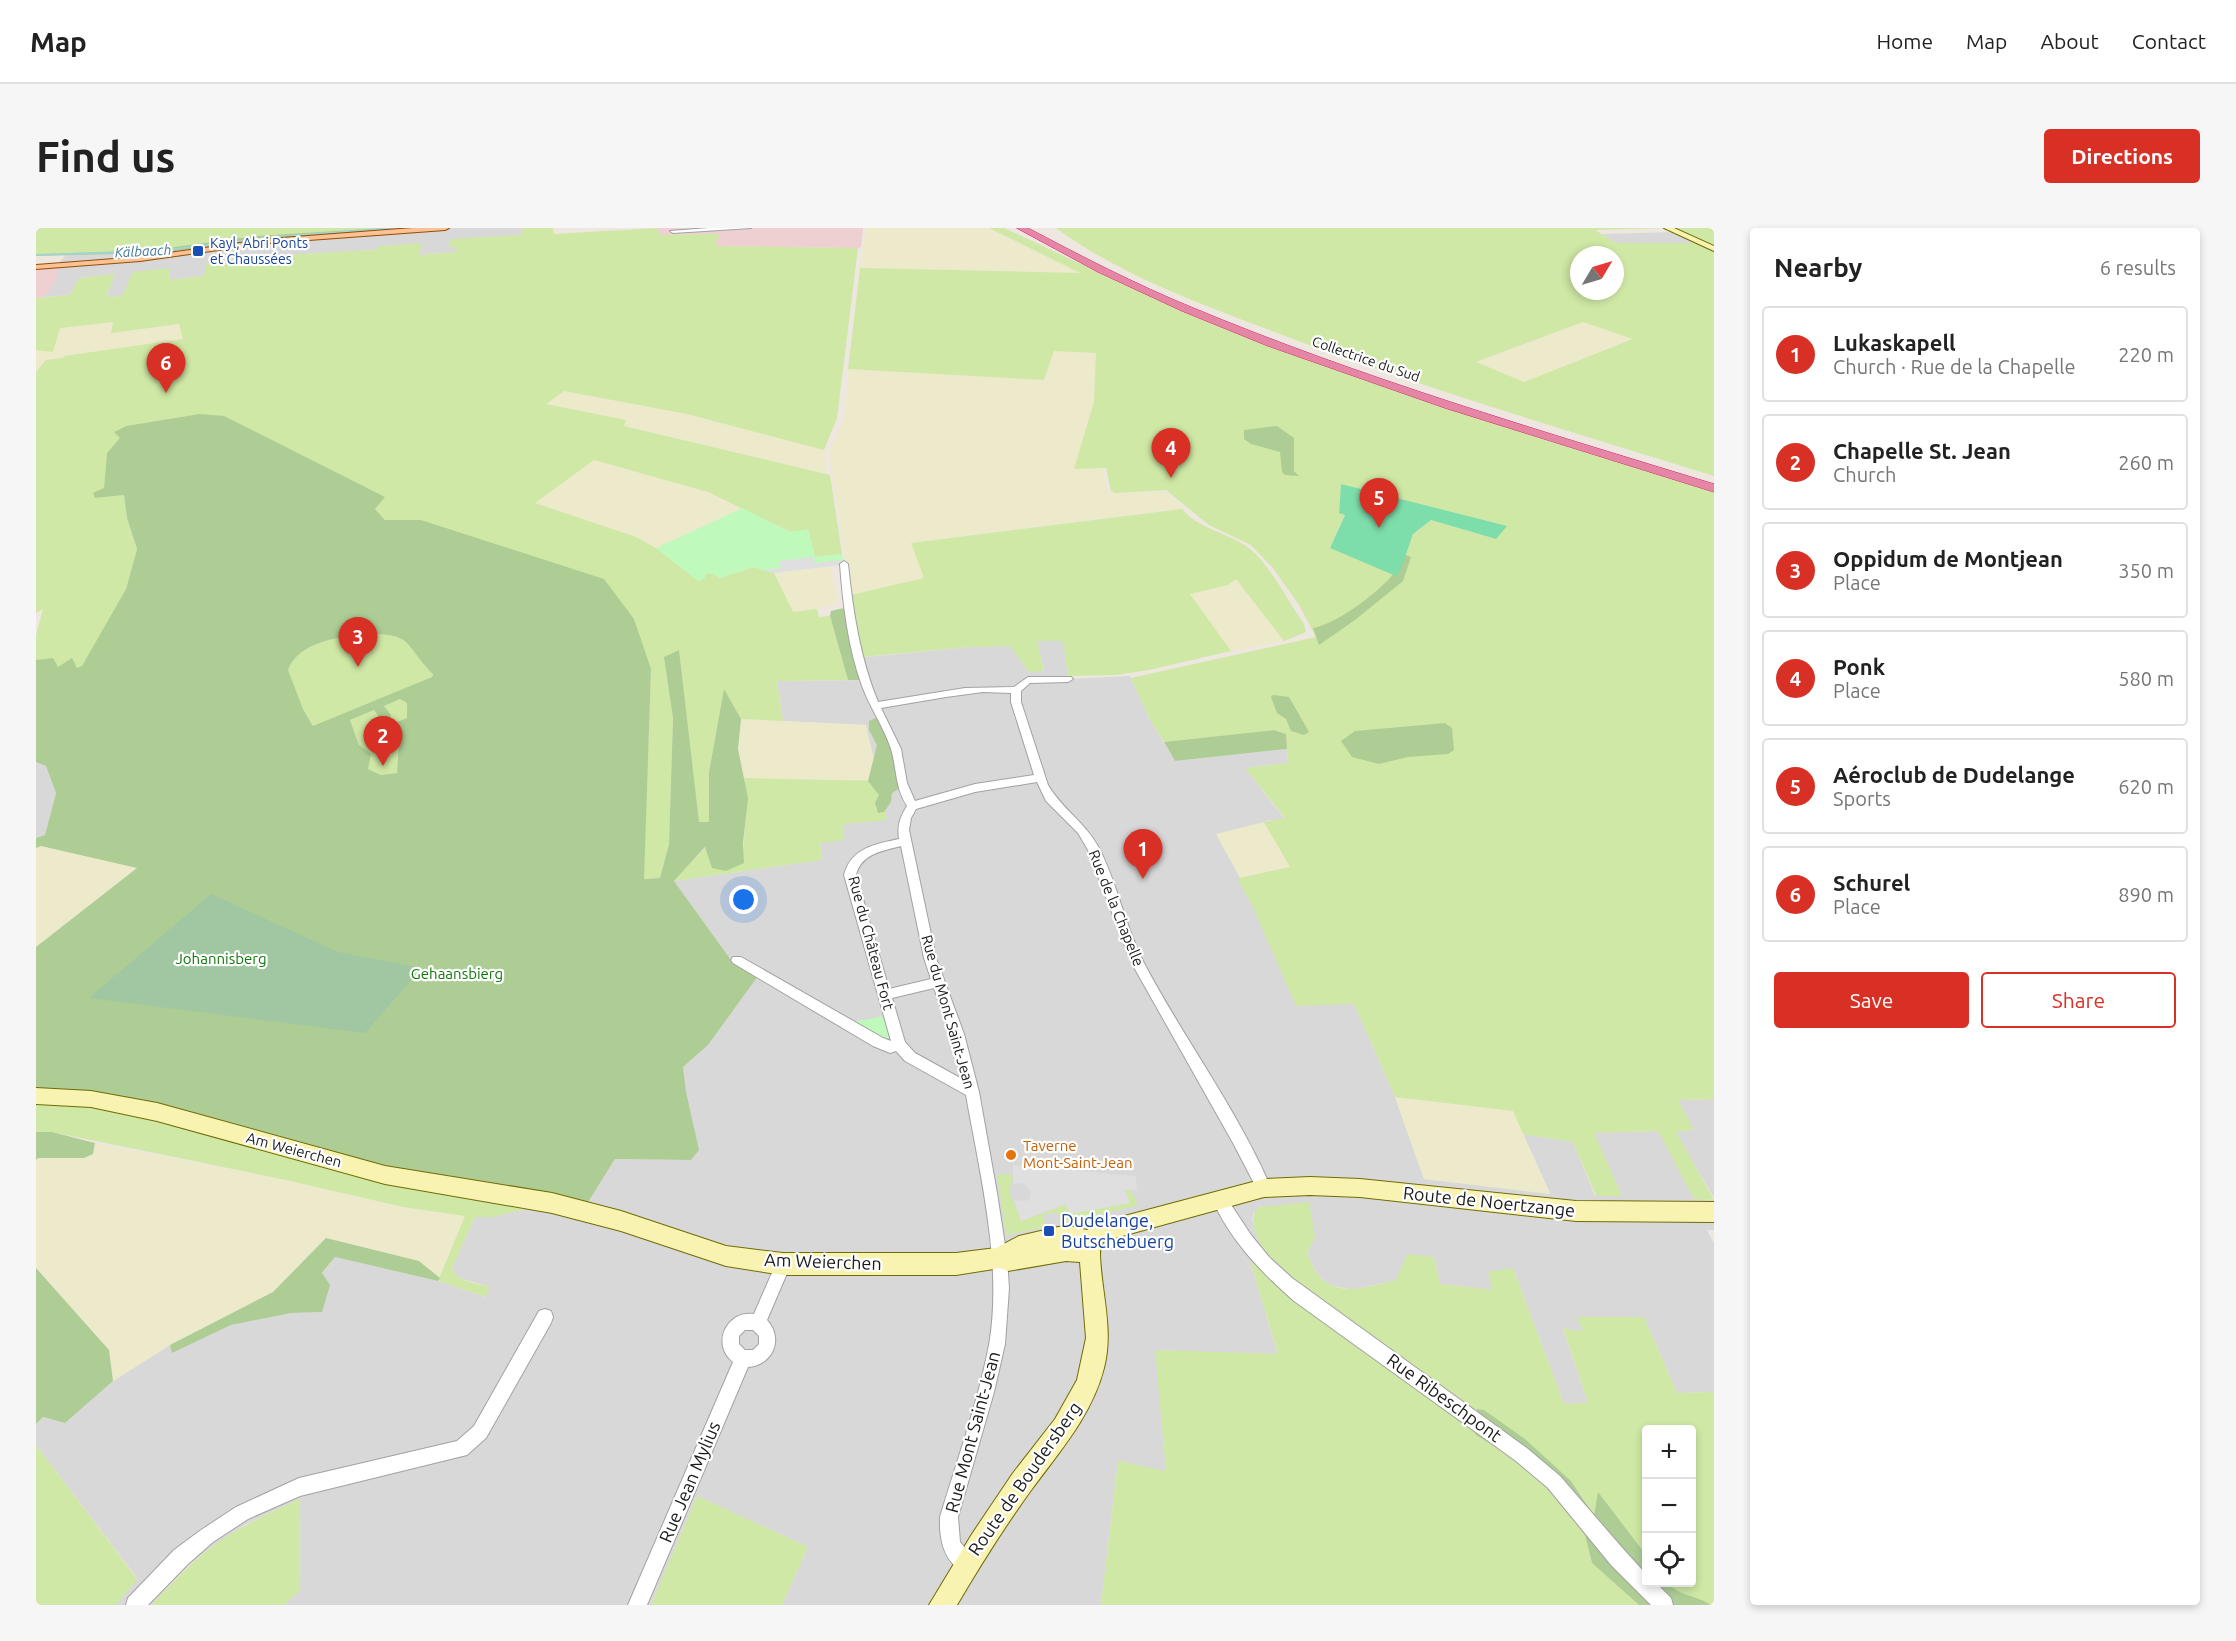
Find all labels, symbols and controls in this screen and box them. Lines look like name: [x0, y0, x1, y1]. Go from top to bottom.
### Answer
text: Map: [30, 26, 87, 57]
text: Home: [1876, 29, 1933, 53]
text: Map: [1966, 29, 2007, 53]
text: About: [2040, 29, 2099, 53]
text: Contact: [2132, 29, 2206, 53]
button: Directions: [2044, 129, 2200, 183]
text: Find us: [36, 133, 175, 180]
place label: Kayl, Abri Ponts et Chaussées: [210, 235, 308, 267]
water label: Kälbaach: [114, 242, 172, 260]
marker: Kayl, Abri Ponts et Chaussées: [191, 244, 205, 258]
north arrow: [1570, 246, 1624, 300]
text: Nearby: [1774, 253, 1862, 282]
text: 6 results: [2100, 256, 2176, 279]
text: Lukaskapell: [1833, 330, 1956, 355]
street label: Collectrice du Sud: [1310, 333, 1422, 385]
text: 1: [1790, 343, 1801, 366]
text: 220 m: [2118, 343, 2174, 366]
pin: 6: [146, 344, 186, 393]
text: Church · Rue de la Chapelle: [1833, 355, 2076, 378]
pin: 4: [1152, 428, 1190, 478]
text: Chapelle St. Jean: [1833, 438, 2011, 463]
text: 2: [1790, 451, 1801, 474]
text: 260 m: [2118, 451, 2174, 474]
text: Church: [1833, 463, 1896, 486]
pin: 5: [1360, 478, 1398, 528]
text: Oppidum de Montjean: [1833, 546, 2063, 571]
text: 3: [1790, 559, 1801, 582]
text: 350 m: [2118, 559, 2174, 582]
text: Place: [1833, 571, 1881, 594]
pin: 3: [338, 618, 378, 667]
text: Ponk: [1833, 654, 1885, 679]
text: 4: [1790, 667, 1801, 690]
text: 580 m: [2118, 667, 2174, 690]
text: Place: [1833, 679, 1881, 702]
pin: 2: [364, 716, 402, 766]
text: Aéroclub de Dudelange: [1833, 762, 2075, 787]
text: 5: [1790, 775, 1801, 798]
text: 620 m: [2118, 775, 2174, 798]
text: Sports: [1833, 787, 1891, 810]
pin: 1: [1124, 830, 1162, 879]
street label: Rue de la Chapelle: [1085, 847, 1148, 968]
text: Schurel: [1833, 870, 1910, 895]
street label: Rue du Château Fort: [845, 874, 898, 1012]
text: 6: [1790, 883, 1801, 906]
text: 890 m: [2118, 883, 2174, 906]
your location: [729, 885, 758, 914]
text: Place: [1833, 895, 1881, 918]
street label: Rue du Mont Saint-Jean: [918, 933, 979, 1091]
park label: Johannisberg: [175, 950, 267, 967]
park label: Gehaansbierg: [411, 965, 503, 982]
button: Save: [1774, 972, 1969, 1028]
button: Share: [1981, 972, 2176, 1028]
street label: Am Weierchen: [245, 1129, 344, 1170]
place label: Taverne Mont-Saint-Jean: [1023, 1137, 1133, 1171]
marker: Taverne Mont-Saint-Jean: [1004, 1148, 1018, 1162]
street label: Route de Noertzange: [1402, 1182, 1576, 1220]
place label: Dudelange, Butschebuerg: [1061, 1210, 1174, 1251]
marker: Dudelange, Butschebuerg: [1042, 1224, 1056, 1238]
street label: Am Weierchen: [764, 1249, 882, 1273]
street label: Rue Mont Saint-Jean: [941, 1349, 1003, 1515]
street label: Rue Ribeschpont: [1383, 1349, 1506, 1445]
street label: Route de Boudersberg: [964, 1398, 1085, 1559]
street label: Rue Jean Mylius: [655, 1418, 724, 1545]
map controls: [1642, 1425, 1696, 1587]
button: +: [1642, 1425, 1696, 1479]
button: −: [1642, 1479, 1696, 1533]
button: locate: [1642, 1533, 1696, 1587]

